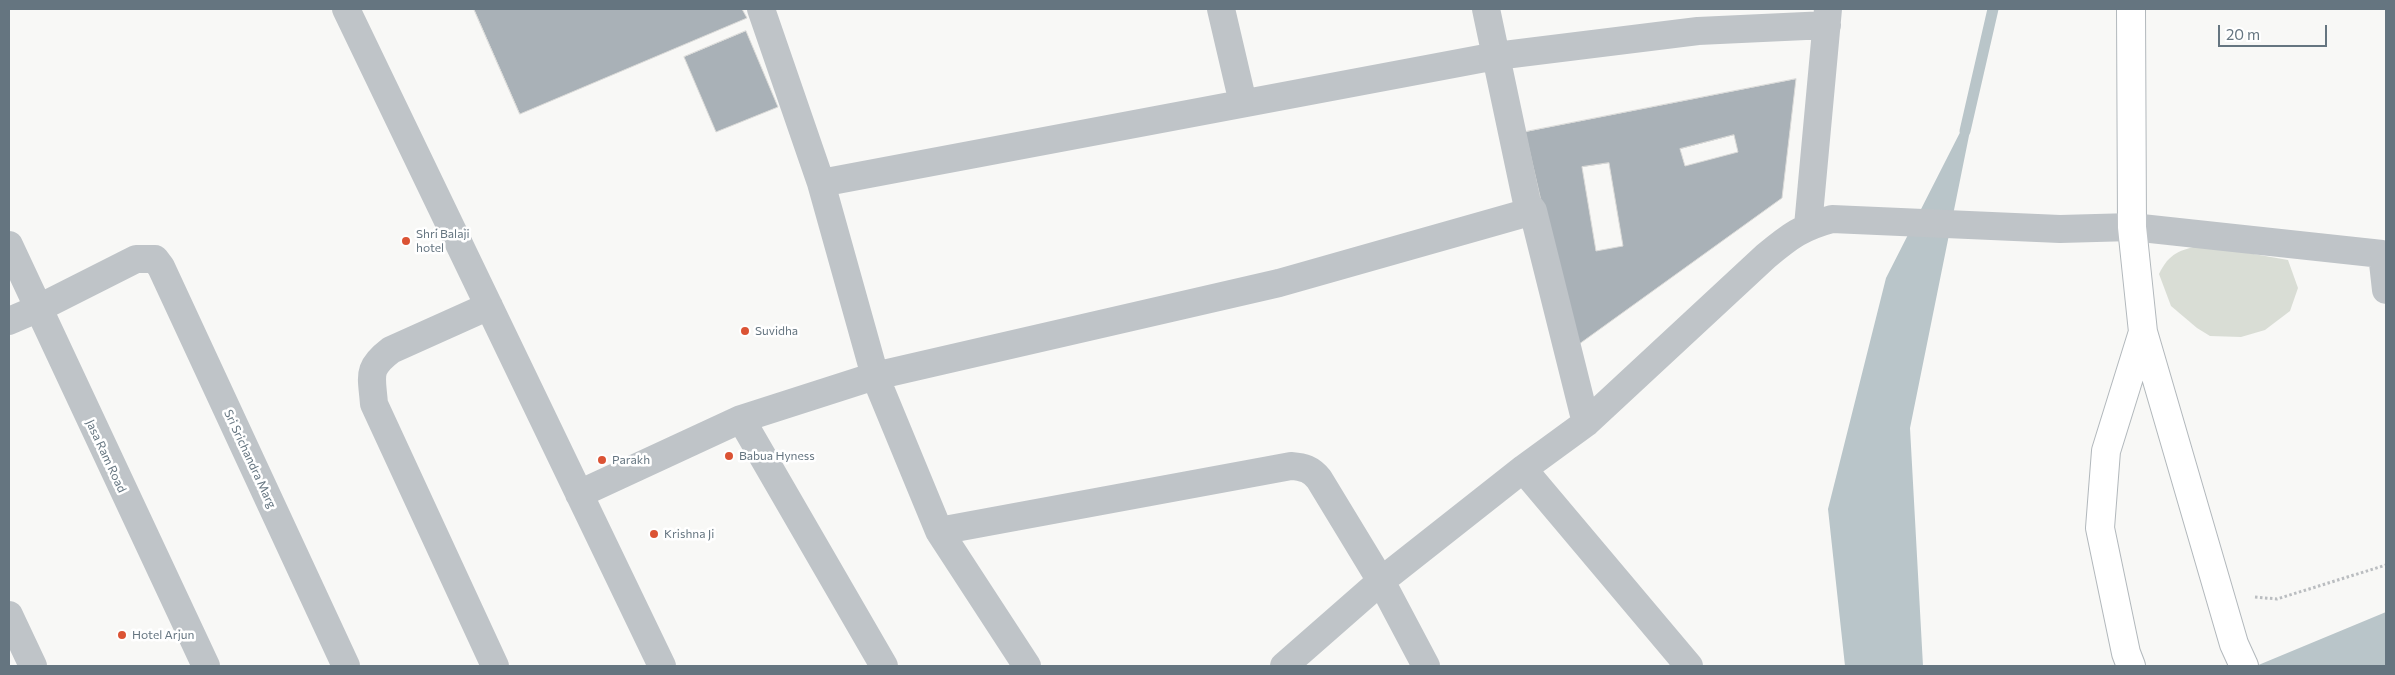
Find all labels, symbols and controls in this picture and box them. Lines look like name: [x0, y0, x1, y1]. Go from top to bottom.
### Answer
scale bar: [2220, 15, 2329, 47]
text: 20 m: [2226, 25, 2260, 43]
place label: Shri Balaji hotel: [416, 227, 470, 255]
marker: Shri Balaji hotel: [400, 235, 412, 247]
place label: Suvidha: [755, 324, 798, 338]
marker: Suvidha: [739, 325, 751, 337]
street label: Sri Srichandra Marg: [221, 407, 279, 511]
street label: Jasa Ram Road: [83, 417, 129, 495]
place label: Babua Hyness: [739, 449, 815, 463]
marker: Babua Hyness: [723, 450, 735, 462]
place label: Parakh: [612, 453, 650, 467]
marker: Parakh: [596, 454, 608, 466]
place label: Krishna Ji: [664, 527, 714, 541]
marker: Krishna Ji: [648, 528, 660, 540]
place label: Hotel Arjun: [132, 628, 194, 642]
marker: Hotel Arjun: [116, 629, 128, 641]

